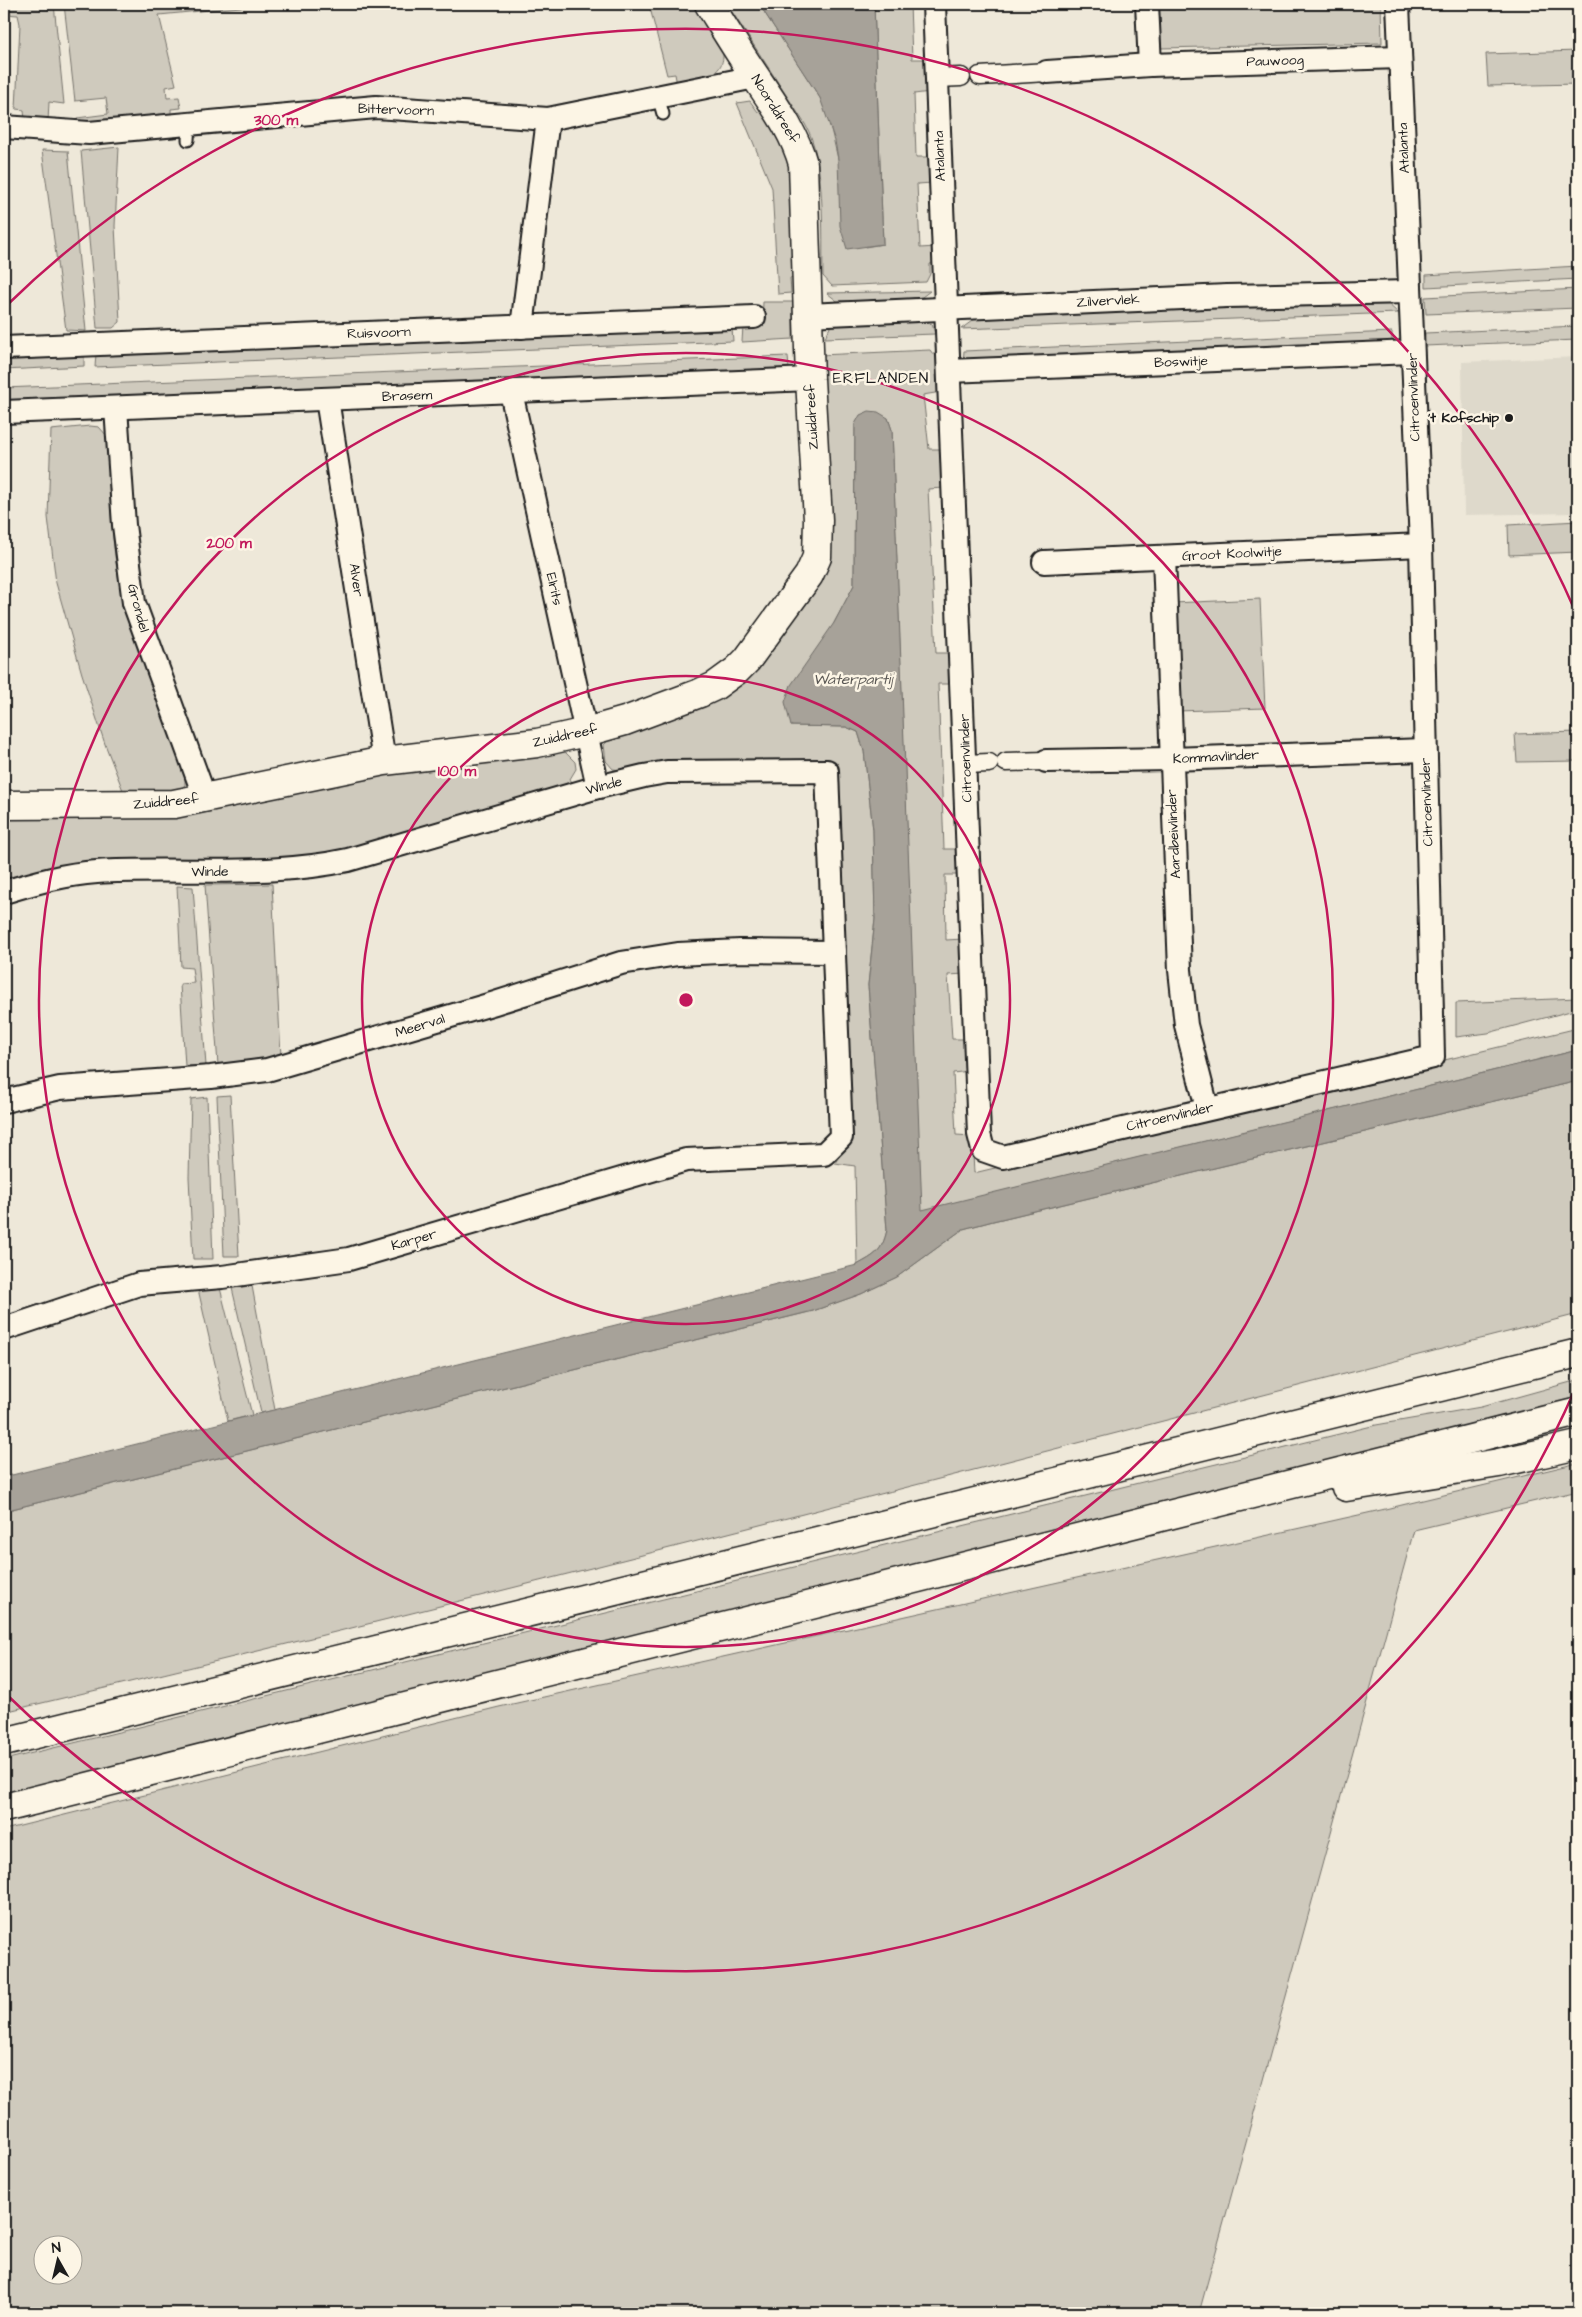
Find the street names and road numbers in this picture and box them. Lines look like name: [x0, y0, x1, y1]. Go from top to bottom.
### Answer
street label: Pauwoog: [1246, 50, 1304, 72]
street label: Noorddreef: [746, 71, 804, 148]
street label: Bittervoorn: [357, 99, 435, 121]
street label: Atalanta: [1393, 122, 1415, 174]
street label: Atalanta: [929, 130, 951, 182]
street label: Zilvervlek: [1076, 289, 1141, 313]
street label: Ruisvoorn: [347, 322, 411, 344]
street label: Boswitje: [1154, 351, 1209, 373]
street label: Citroenvlinder: [1402, 352, 1426, 442]
street label: Zuiddreef: [800, 383, 824, 450]
street label: Brasem: [382, 385, 433, 407]
street label: Groot Koolwitje: [1182, 541, 1283, 567]
street label: Alver: [343, 562, 369, 598]
street label: Elrits: [541, 571, 567, 607]
street label: Grondel: [122, 582, 154, 634]
street label: Citroenvlinder: [954, 713, 978, 803]
street label: Zuiddreef: [531, 719, 600, 753]
street label: Kommavlinder: [1172, 745, 1260, 769]
street label: Citroenvlinder: [1415, 757, 1439, 847]
street label: Winde: [584, 771, 625, 800]
street label: Aardbeivlinder: [1162, 788, 1186, 879]
street label: Zuiddreef: [132, 789, 200, 815]
street label: Winde: [191, 862, 229, 882]
street label: Meerval: [393, 1009, 447, 1043]
street label: Citroenvlinder: [1124, 1097, 1216, 1137]
street label: Karper: [389, 1224, 439, 1256]

